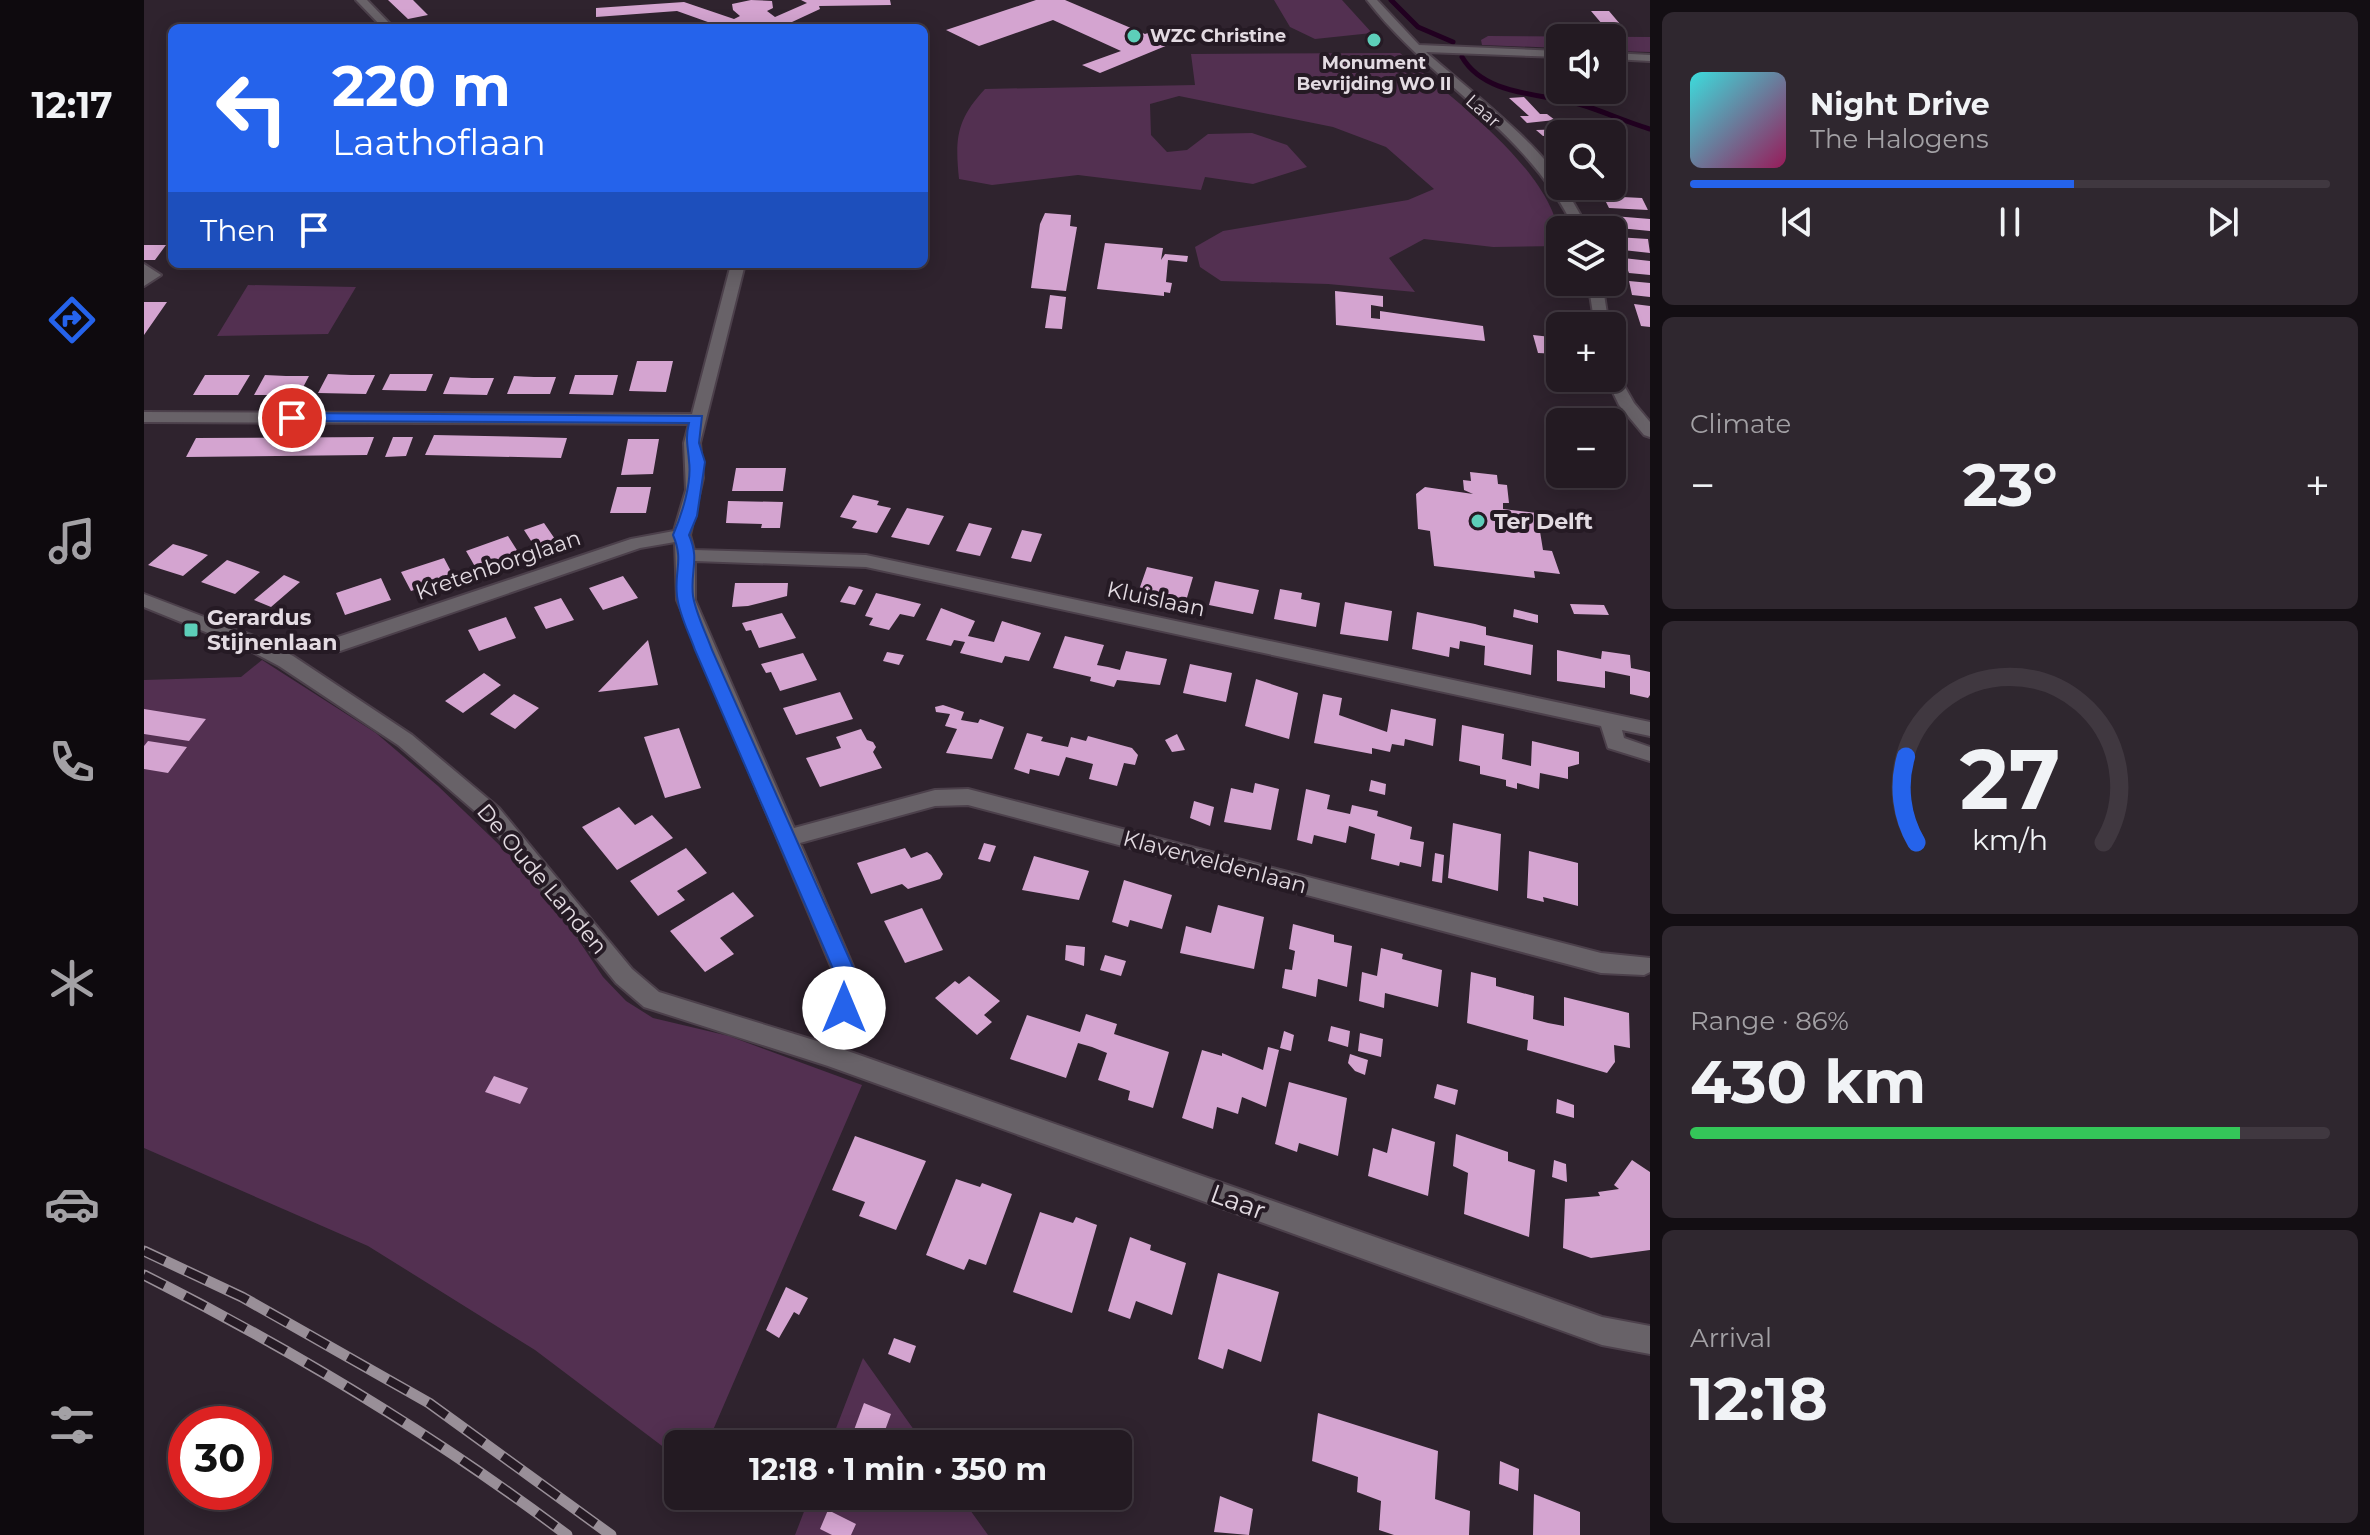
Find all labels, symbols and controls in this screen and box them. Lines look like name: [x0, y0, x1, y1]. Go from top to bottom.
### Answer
map controls: [1546, 24, 1626, 488]
button: sound: [1546, 24, 1626, 104]
place label: WZC Christine: [1150, 25, 1286, 47]
marker: WZC Christine: [1125, 27, 1143, 45]
marker: Monument Bevrijding WO II: [1365, 31, 1383, 49]
text: 220 m: [332, 52, 511, 120]
place label: Monument Bevrijding WO II: [1296, 52, 1452, 95]
icon: left: [200, 56, 304, 160]
text: 12:17: [31, 83, 113, 127]
text: Night Drive: [1810, 86, 1990, 123]
street label: Laar: [1461, 90, 1505, 132]
text: Laathoflaan: [332, 120, 546, 164]
button: search: [1546, 120, 1626, 200]
text: The Halogens: [1810, 123, 1989, 155]
icon: previous: [1775, 200, 1819, 244]
icon: pause: [1988, 200, 2032, 244]
icon: next: [2201, 200, 2245, 244]
icon: arrive: [292, 208, 336, 252]
text: Then: [200, 212, 276, 249]
button: layers: [1546, 216, 1626, 296]
icon: directions: [44, 292, 100, 348]
button: +: [1546, 312, 1626, 392]
pin: [258, 384, 326, 452]
icon: arrive: [270, 396, 314, 440]
button: −: [1546, 408, 1626, 488]
text: Climate: [1690, 408, 1791, 440]
text: 23°: [1962, 448, 2058, 521]
text: −: [1690, 458, 1715, 512]
text: +: [2305, 458, 2330, 512]
place label: Ter Delft: [1494, 508, 1593, 535]
marker: Ter Delft: [1469, 512, 1487, 530]
icon: music: [44, 513, 100, 569]
street label: Kretenborglaan: [412, 524, 584, 606]
street label: Kluislaan: [1104, 575, 1208, 623]
place label: Gerardus Stijnenlaan: [207, 604, 337, 656]
marker: Gerardus Stijnenlaan: [182, 621, 200, 639]
text: 27: [1960, 728, 2060, 830]
icon: phone: [44, 734, 100, 790]
street label: De Oude Landen: [471, 798, 613, 960]
text: km/h: [1972, 823, 2048, 858]
street label: Klaverveldenlaan: [1120, 825, 1310, 899]
icon: climate: [44, 955, 100, 1011]
position arrow: [802, 966, 886, 1050]
text: Range · 86%: [1690, 1005, 1849, 1037]
text: 430 km: [1690, 1045, 1926, 1118]
icon: car: [44, 1176, 100, 1232]
street label: Laar: [1206, 1177, 1270, 1227]
text: Arrival: [1690, 1322, 1772, 1354]
text: 12:18: [1690, 1362, 1828, 1435]
icon: filters: [44, 1397, 100, 1453]
speed limit sign: 30: [168, 1406, 272, 1510]
text: 12:18 · 1 min · 350 m: [749, 1451, 1047, 1488]

